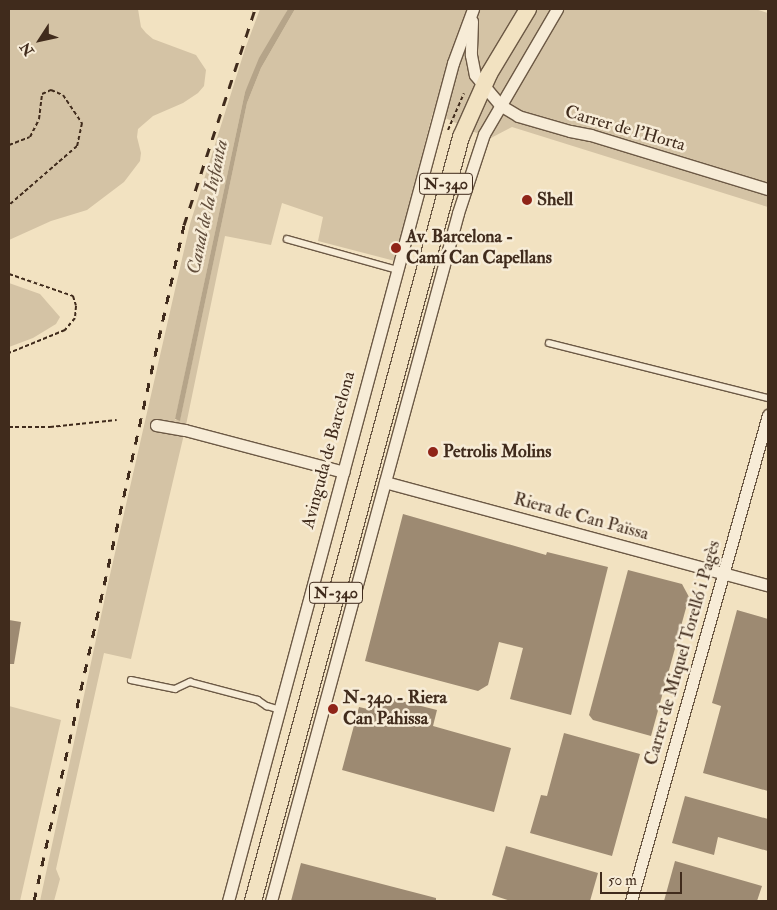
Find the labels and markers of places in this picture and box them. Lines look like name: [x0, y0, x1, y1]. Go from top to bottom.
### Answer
place label: Shell: [537, 189, 573, 211]
marker: Shell: [521, 194, 533, 206]
place label: Av. Barcelona - Camí Can Capellans: [406, 227, 552, 270]
marker: Av. Barcelona - Camí Can Capellans: [390, 242, 402, 254]
place label: Petrolis Molins: [443, 441, 552, 463]
marker: Petrolis Molins: [427, 446, 439, 458]
place label: N-340 - Riera Can Pahissa: [343, 688, 447, 731]
marker: N-340 - Riera Can Pahissa: [327, 703, 339, 715]

